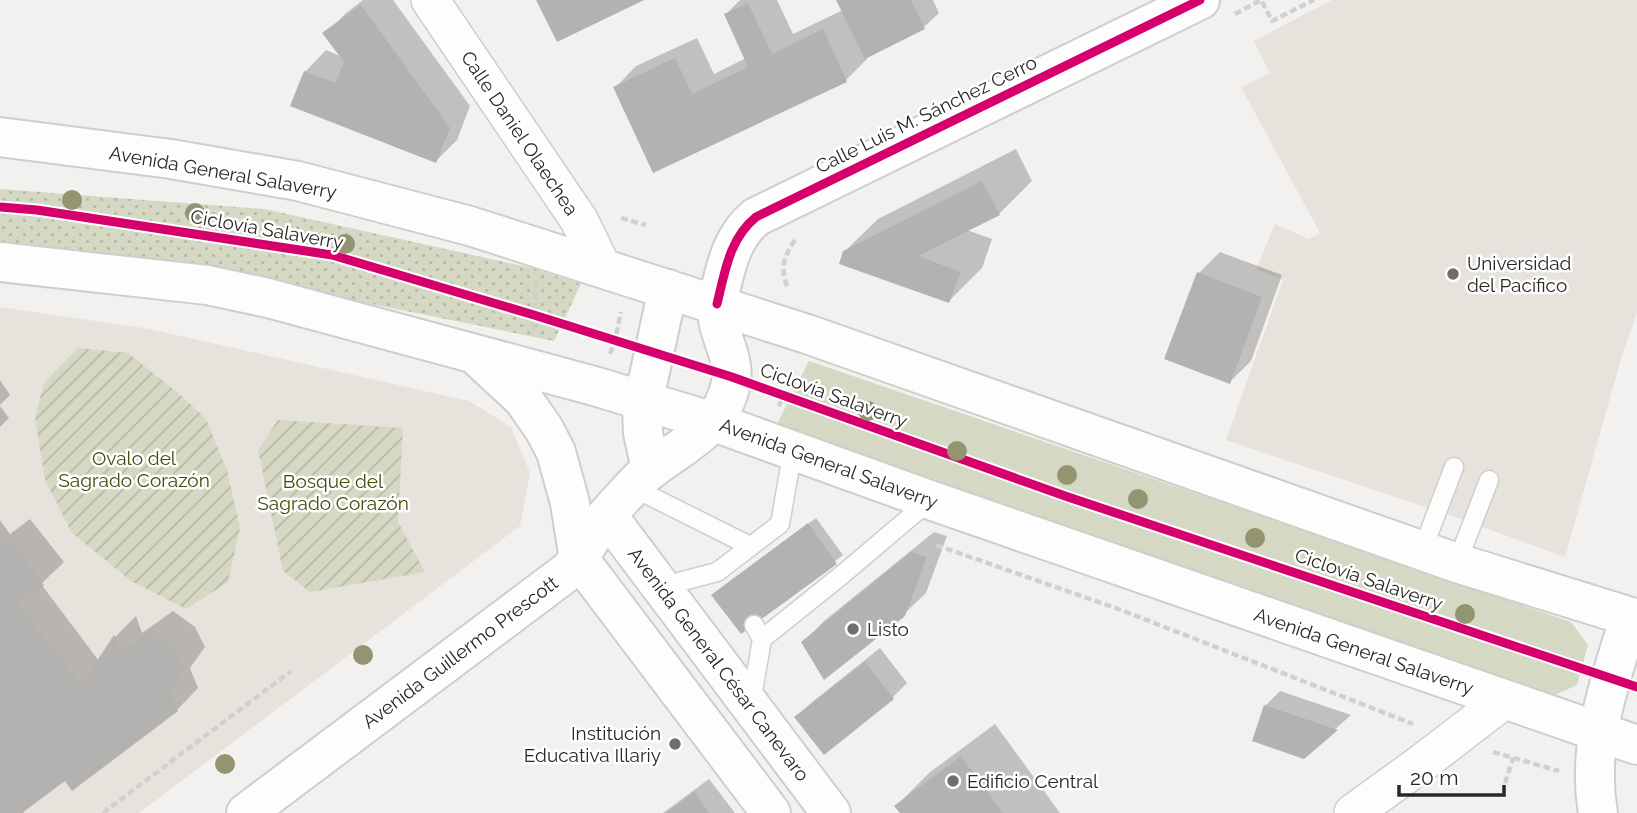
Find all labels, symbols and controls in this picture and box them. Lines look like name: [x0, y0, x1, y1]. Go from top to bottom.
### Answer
street label: Calle Daniel Olaechea: [457, 47, 583, 219]
street label: Calle Luis M. Sánchez Cerro: [812, 51, 1040, 177]
street label: Avenida General Salaverry: [108, 141, 338, 203]
street label: Ciclovía Salaverry: [189, 205, 345, 253]
place label: Universidad del Pacífico: [1467, 252, 1571, 296]
marker: Universidad del Pacífico: [1445, 266, 1461, 282]
street label: Ciclovía Salaverry: [757, 358, 911, 432]
street label: Avenida General Salaverry: [717, 413, 941, 513]
park label: Ovalo del Sagrado Corazón: [58, 447, 210, 491]
park label: Bosque del Sagrado Corazón: [257, 470, 409, 514]
street label: Avenida General César Canevaro: [624, 543, 814, 785]
street label: Ciclovía Salaverry: [1292, 543, 1446, 615]
street label: Avenida Guillermo Prescott: [358, 571, 563, 733]
street label: Avenida General Salaverry: [1251, 603, 1477, 699]
place label: Listo: [867, 618, 909, 640]
marker: Listo: [845, 621, 861, 637]
place label: Institución Educativa Illariy: [524, 722, 661, 766]
marker: Institución Educativa Illariy: [667, 736, 683, 752]
scale bar: [1399, 754, 1504, 798]
text: 20 m: [1410, 765, 1458, 790]
place label: Edificio Central: [967, 770, 1099, 792]
marker: Edificio Central: [945, 773, 961, 789]

